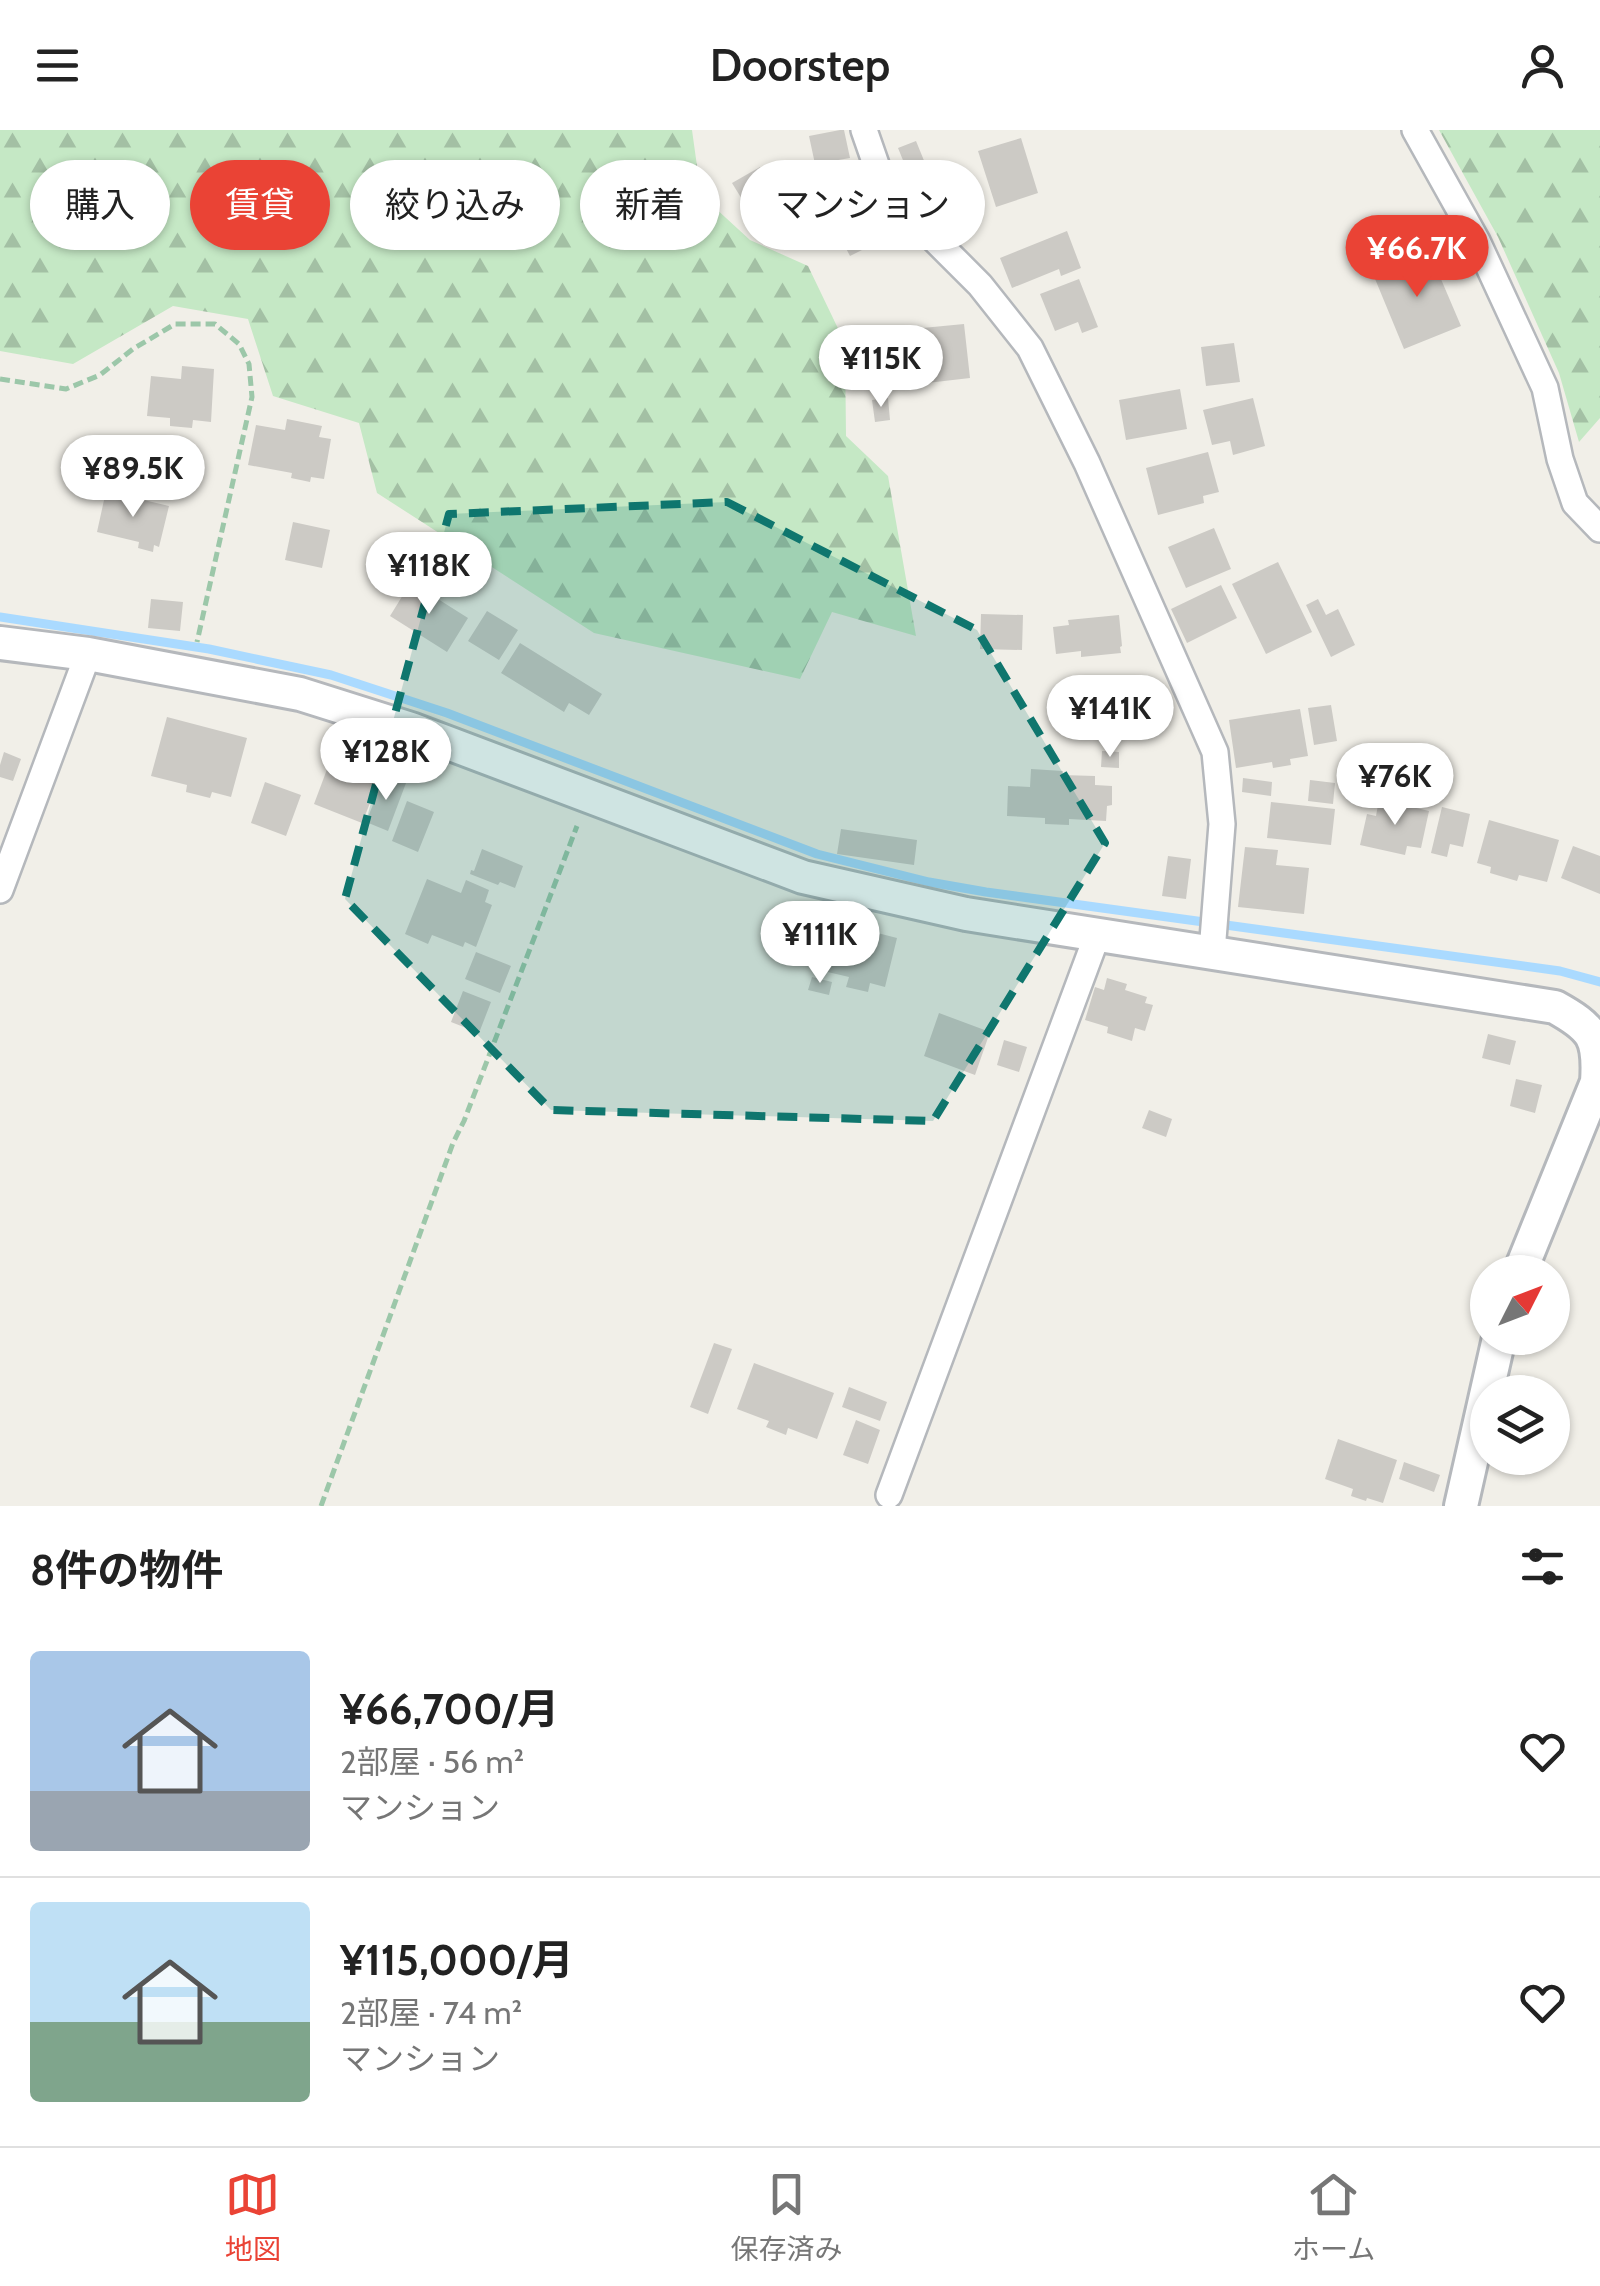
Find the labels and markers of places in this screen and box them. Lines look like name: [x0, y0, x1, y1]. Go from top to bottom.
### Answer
pin: ¥66.7K: [1336, 215, 1498, 300]
pin: ¥115K: [811, 325, 951, 410]
pin: ¥89.5K: [52, 435, 214, 520]
pin: ¥118K: [359, 532, 499, 617]
pin: ¥141K: [1040, 675, 1180, 760]
pin: ¥128K: [316, 718, 456, 803]
pin: ¥76K: [1336, 743, 1454, 828]
pin: ¥111K: [750, 901, 890, 986]

